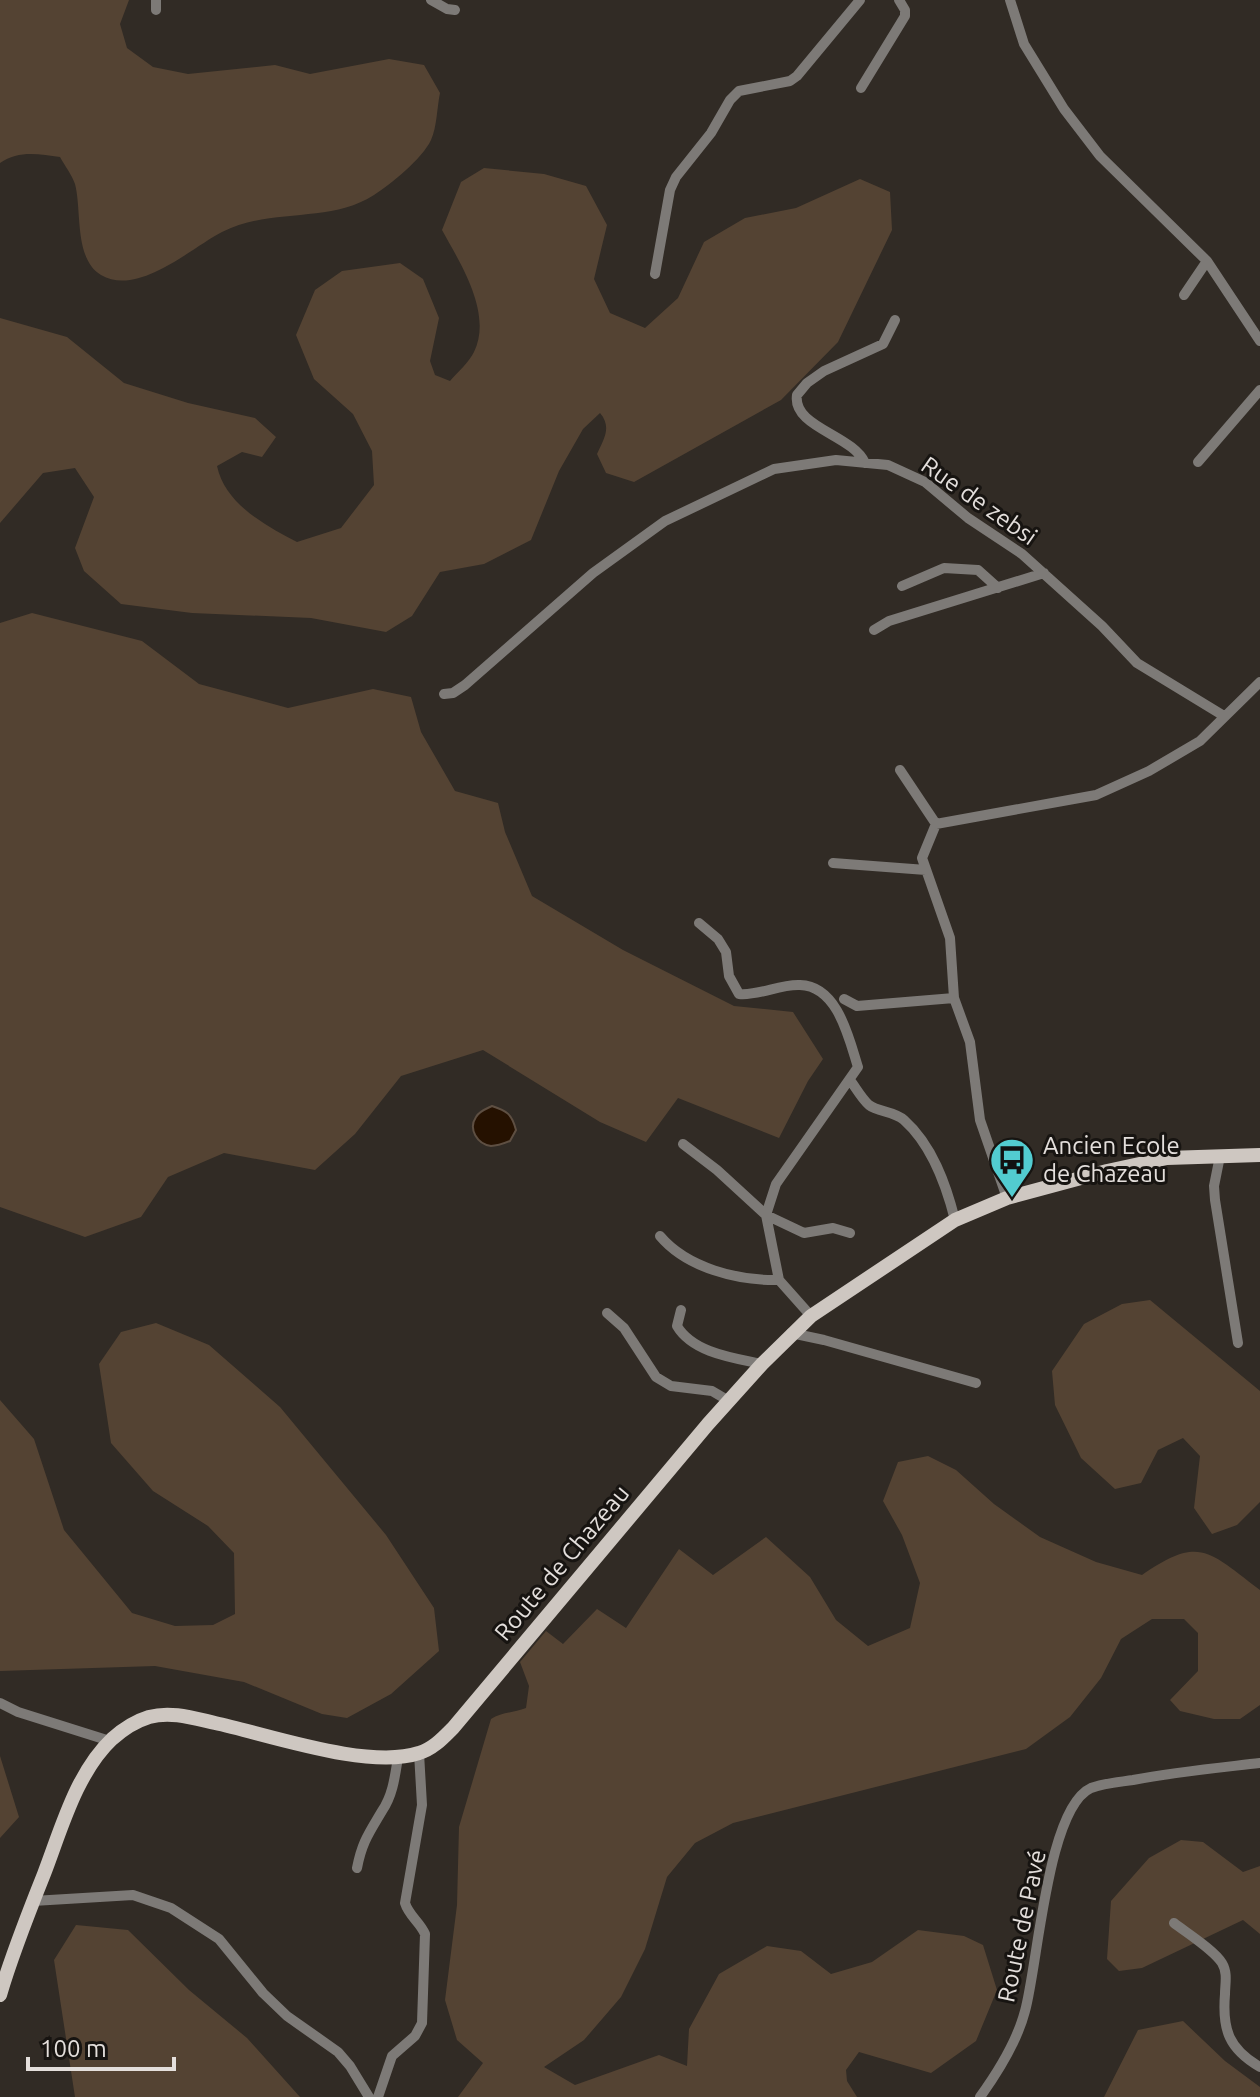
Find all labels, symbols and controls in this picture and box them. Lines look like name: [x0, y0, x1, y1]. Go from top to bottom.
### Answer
street label: Rue de zebsi: [916, 451, 1042, 550]
place label: Ancien Ecole de Chazeau: [1043, 1132, 1180, 1187]
bus stop icon: Ancien Ecole de Chazeau: [988, 1136, 1036, 1199]
street label: Route de Chazeau: [489, 1480, 634, 1646]
street label: Route de Pavé: [992, 1847, 1051, 2004]
scale bar: [28, 2021, 174, 2071]
text: 100 m: [40, 2035, 107, 2062]

